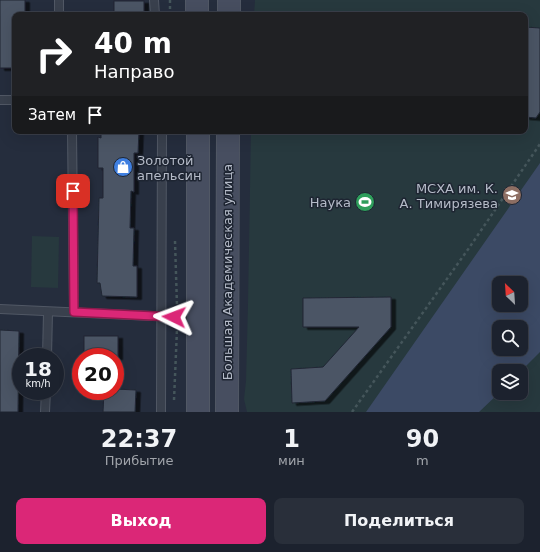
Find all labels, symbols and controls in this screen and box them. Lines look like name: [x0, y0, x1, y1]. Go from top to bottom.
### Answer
text: 40 m: [94, 27, 172, 60]
icon: right: [28, 28, 80, 80]
text: Направо: [94, 61, 174, 82]
icon: arrive: [84, 104, 106, 126]
text: Затем: [28, 106, 76, 124]
place label: Золотой апельсин: [137, 153, 202, 183]
shop icon: Золотой апельсин: [112, 156, 134, 178]
street label: Большая Академическая улица: [220, 164, 235, 380]
pin: [56, 174, 90, 208]
icon: arrive: [62, 180, 84, 202]
place label: МСХА им. К. А. Тимирязева: [400, 181, 498, 211]
school or university icon: МСХА им. К. А. Тимирязева: [501, 184, 523, 206]
sports icon: Наука: [354, 191, 376, 213]
place label: Наука: [310, 195, 351, 210]
north arrow: [492, 276, 528, 312]
map controls: [492, 276, 528, 400]
position arrow: [153, 296, 195, 338]
button: search: [492, 320, 528, 356]
speed limit sign: 20: [72, 348, 124, 400]
text: 18: [24, 357, 52, 381]
button: layers: [492, 364, 528, 400]
text: km/h: [25, 378, 51, 389]
text: 22:37: [101, 425, 177, 453]
text: 1: [283, 425, 300, 453]
text: 90: [406, 425, 439, 453]
text: Прибытие: [105, 453, 173, 468]
text: мин: [278, 453, 305, 468]
text: m: [416, 453, 429, 468]
button: Выход: [16, 498, 266, 544]
button: Поделиться: [274, 498, 524, 544]

